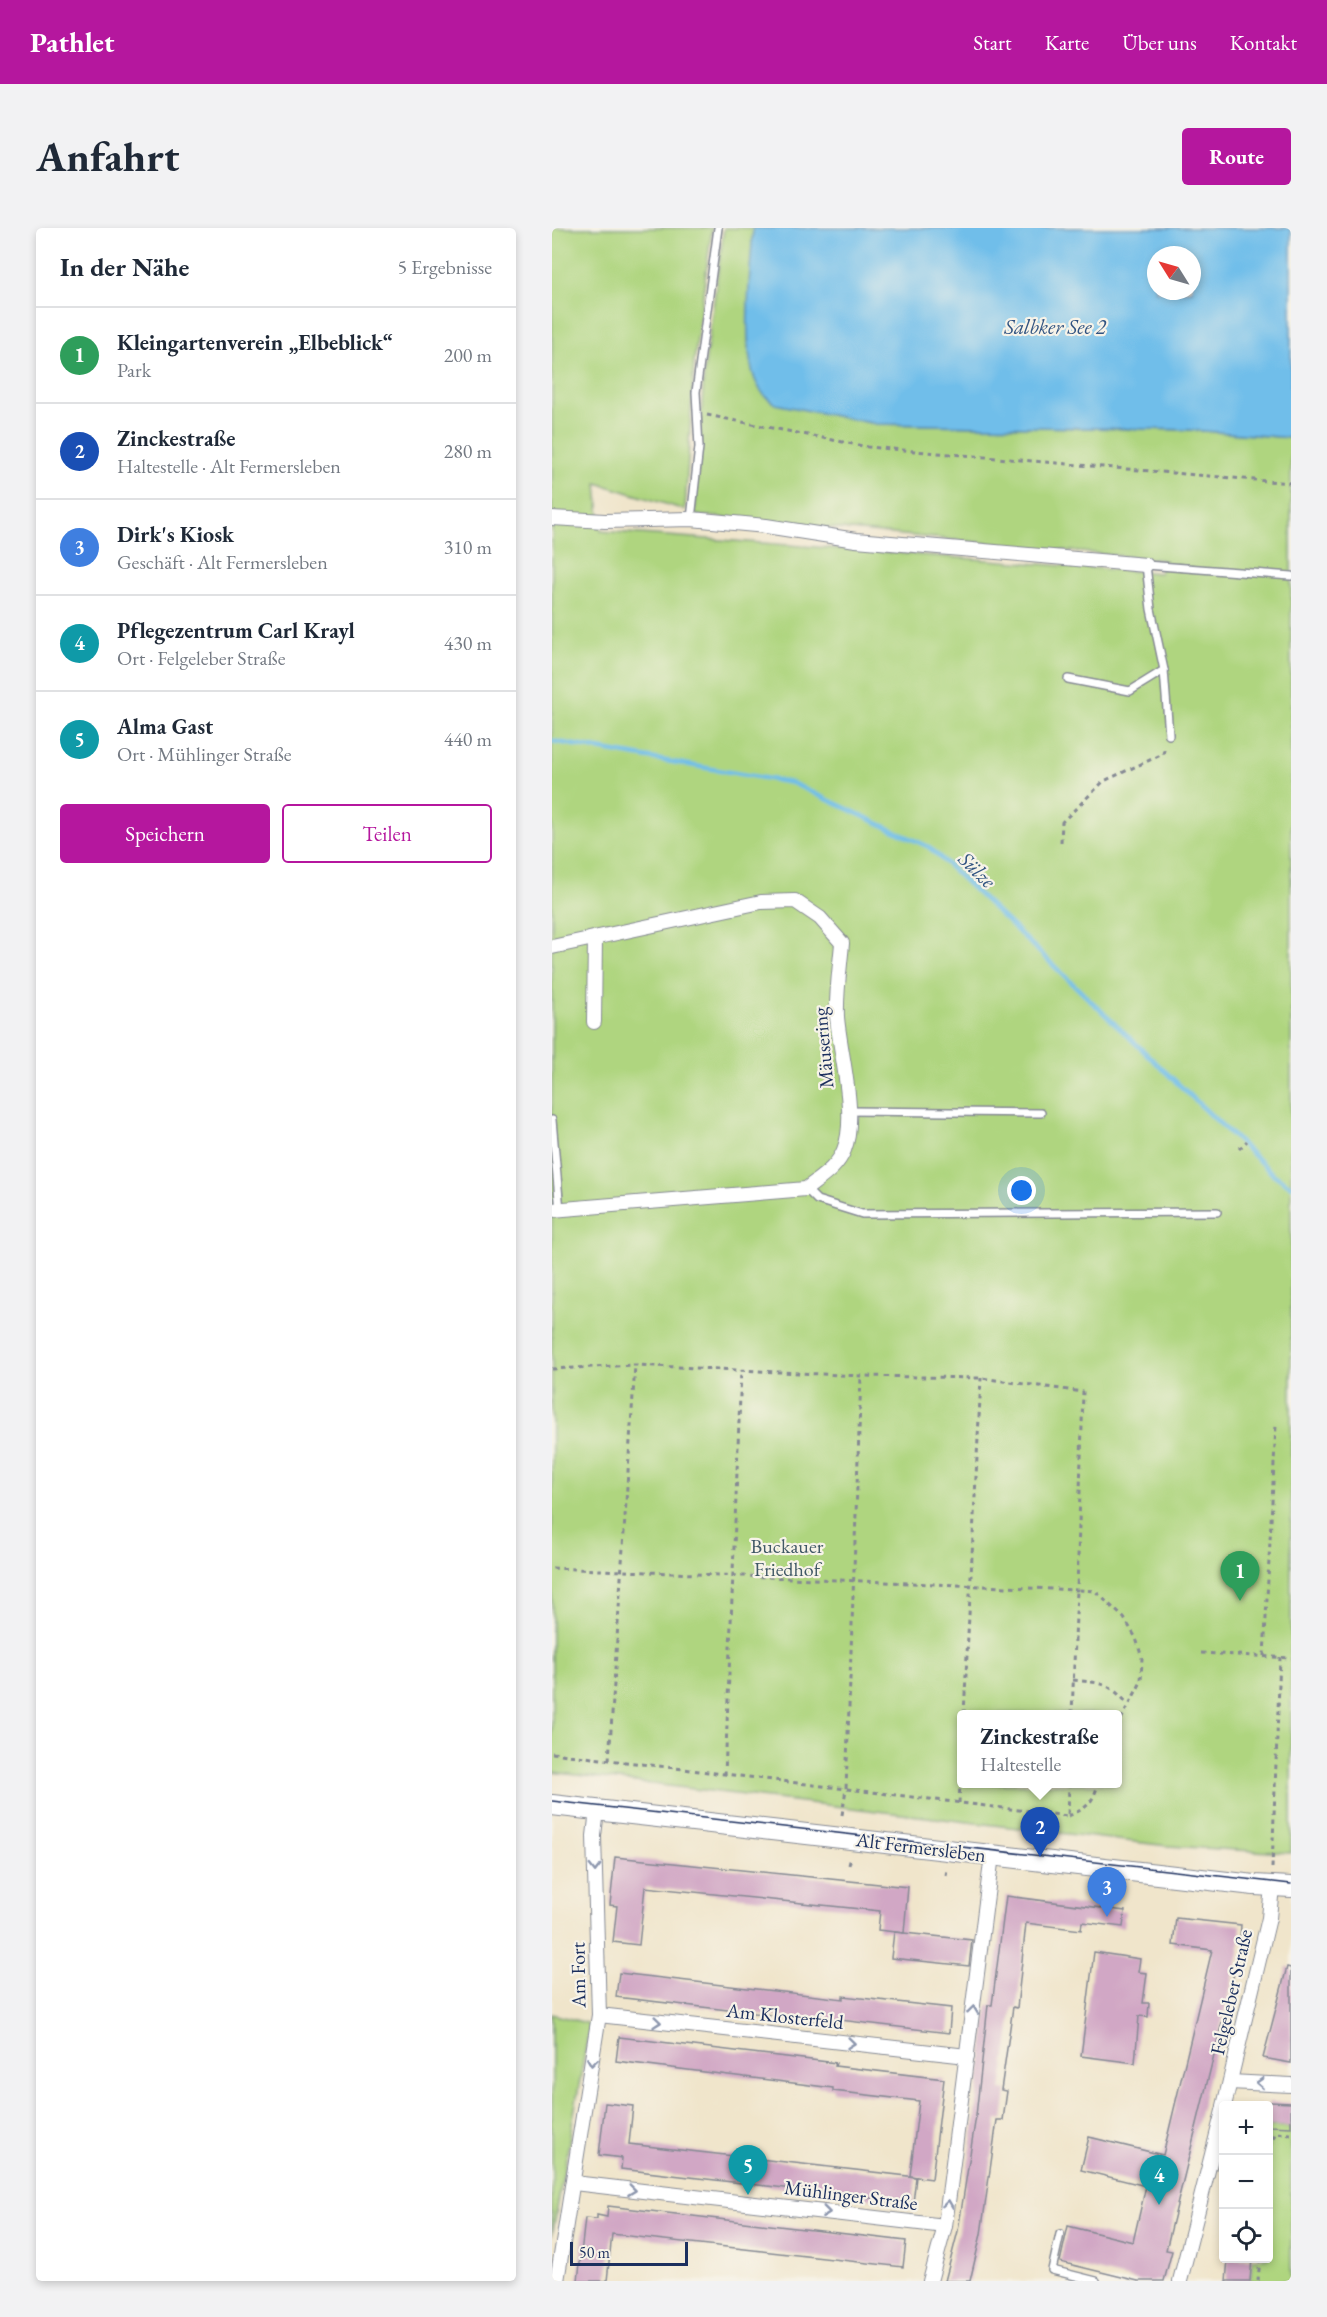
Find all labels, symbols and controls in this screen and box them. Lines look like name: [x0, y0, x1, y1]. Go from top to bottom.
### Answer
text: Pathlet: [30, 24, 114, 60]
text: Start: [973, 29, 1012, 56]
text: Karte: [1045, 29, 1089, 56]
text: Über uns: [1122, 29, 1197, 56]
text: Kontakt: [1230, 29, 1297, 56]
button: Route: [1182, 128, 1291, 185]
text: Anfahrt: [36, 129, 179, 184]
north arrow: [1147, 246, 1201, 300]
text: In der Nähe: [60, 250, 189, 284]
text: 5 Ergebnisse: [397, 254, 492, 280]
water label: Salbker See 2: [1003, 313, 1107, 340]
text: Kleingartenverein „Elbeblick“: [117, 328, 393, 357]
text: 1: [74, 342, 85, 368]
text: 200 m: [444, 342, 492, 368]
text: Park: [117, 357, 151, 383]
text: Zinckestraße: [117, 424, 236, 453]
text: 2: [74, 438, 85, 464]
text: 280 m: [444, 438, 492, 464]
text: Haltestelle · Alt Fermersleben: [117, 453, 341, 479]
text: Dirk's Kiosk: [117, 520, 234, 549]
text: 3: [74, 534, 85, 560]
text: 310 m: [444, 534, 492, 560]
text: Geschäft · Alt Fermersleben: [117, 549, 328, 575]
text: Pflegezentrum Carl Krayl: [117, 616, 355, 645]
text: 4: [74, 630, 85, 656]
text: 430 m: [444, 630, 492, 656]
text: Ort · Felgeleber Straße: [117, 645, 285, 671]
text: Alma Gast: [117, 712, 213, 741]
text: 5: [74, 726, 85, 752]
text: 440 m: [444, 726, 492, 752]
text: Ort · Mühlinger Straße: [117, 741, 292, 767]
button: Speichern: [60, 804, 270, 863]
button: Teilen: [282, 804, 492, 863]
water label: Sülze: [952, 845, 1002, 894]
street label: Mäusering: [806, 1006, 839, 1090]
your location: [1007, 1176, 1036, 1205]
park label: Buckauer Friedhof: [751, 1533, 824, 1582]
pin: 1: [1220, 1552, 1260, 1601]
popup: [957, 1710, 1122, 1788]
text: Zinckestraße: [980, 1722, 1099, 1751]
text: Haltestelle: [980, 1751, 1061, 1777]
pin: 2: [1020, 1808, 1060, 1857]
street label: Alt Fermersleben: [854, 1826, 988, 1868]
one-way arrow: [588, 1863, 601, 1872]
pin: 3: [1088, 1868, 1126, 1917]
street label: Felgeleber Straße: [1204, 1926, 1258, 2057]
street label: Am Fort: [564, 1941, 592, 2009]
street label: Am Klosterfeld: [724, 1997, 846, 2035]
one-way arrow: [966, 2006, 978, 2015]
one-way arrow: [652, 2015, 661, 2028]
one-way arrow: [846, 2036, 855, 2049]
one-way arrow: [586, 2058, 598, 2067]
one-way arrow: [1256, 2077, 1265, 2090]
map controls: [1219, 2101, 1273, 2263]
button: +: [1219, 2101, 1273, 2155]
pin: 5: [728, 2146, 768, 2195]
button: −: [1219, 2155, 1273, 2209]
pin: 4: [1140, 2156, 1178, 2205]
street label: Mühlinger Straße: [783, 2174, 919, 2216]
one-way arrow: [627, 2183, 637, 2196]
one-way arrow: [941, 2199, 953, 2208]
one-way arrow: [821, 2205, 830, 2218]
button: locate: [1219, 2209, 1273, 2263]
scale bar: [570, 2239, 688, 2266]
text: 50 m: [579, 2242, 610, 2263]

